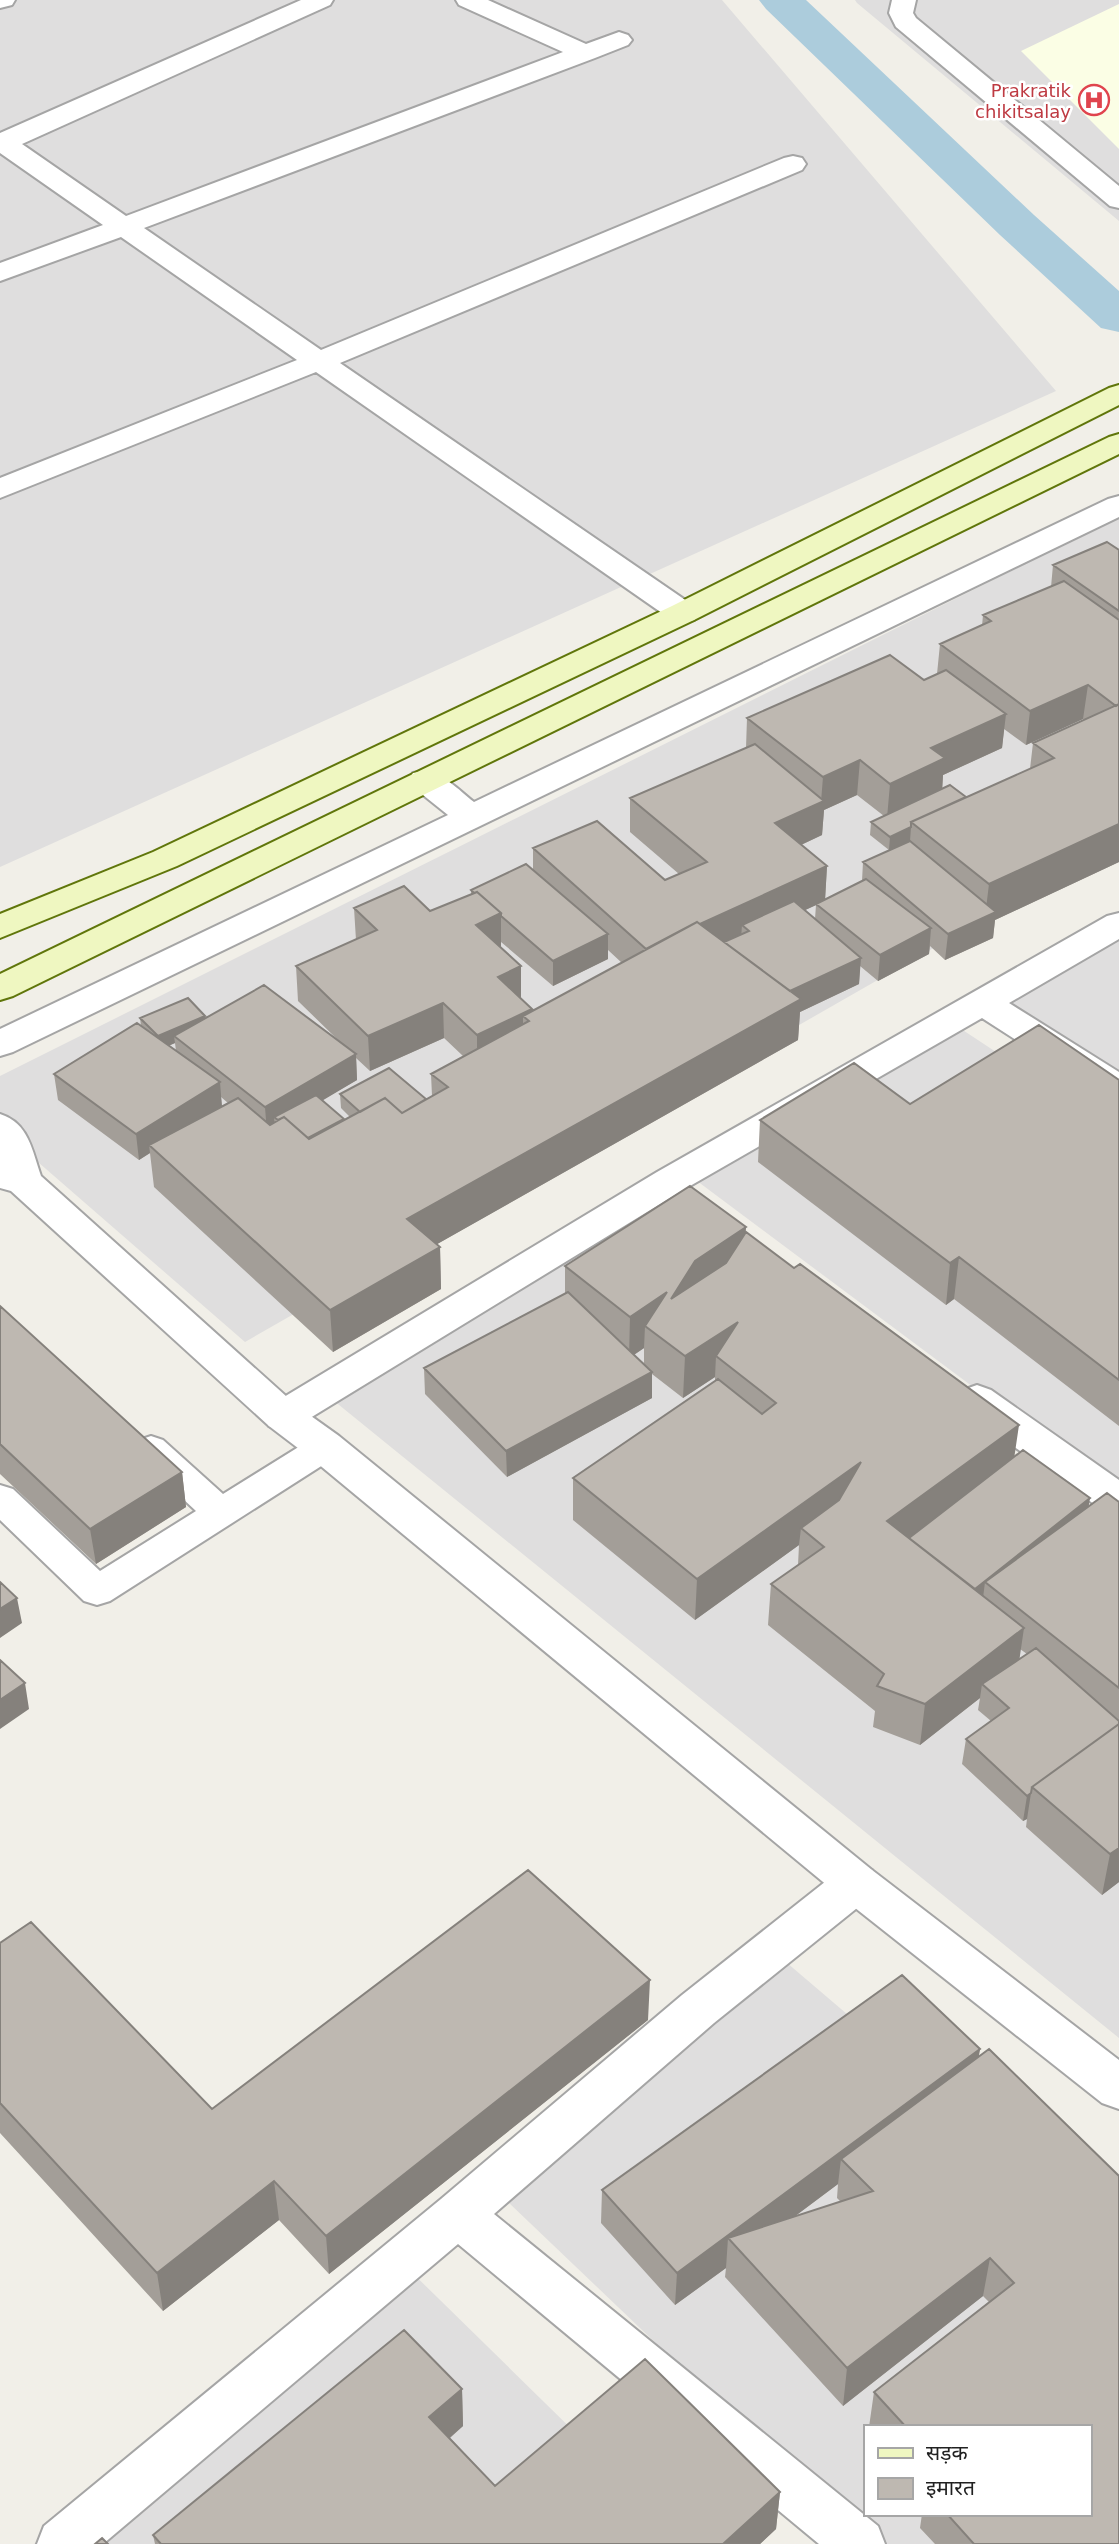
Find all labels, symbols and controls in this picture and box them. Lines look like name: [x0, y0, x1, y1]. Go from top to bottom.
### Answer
place label: Prakratik chikitsalay: [975, 80, 1072, 122]
hospital icon: Prakratik chikitsalay: [1077, 83, 1111, 117]
legend: [864, 2425, 1091, 2516]
text: सड़क: [926, 2441, 968, 2465]
text: इमारत: [926, 2476, 976, 2500]

